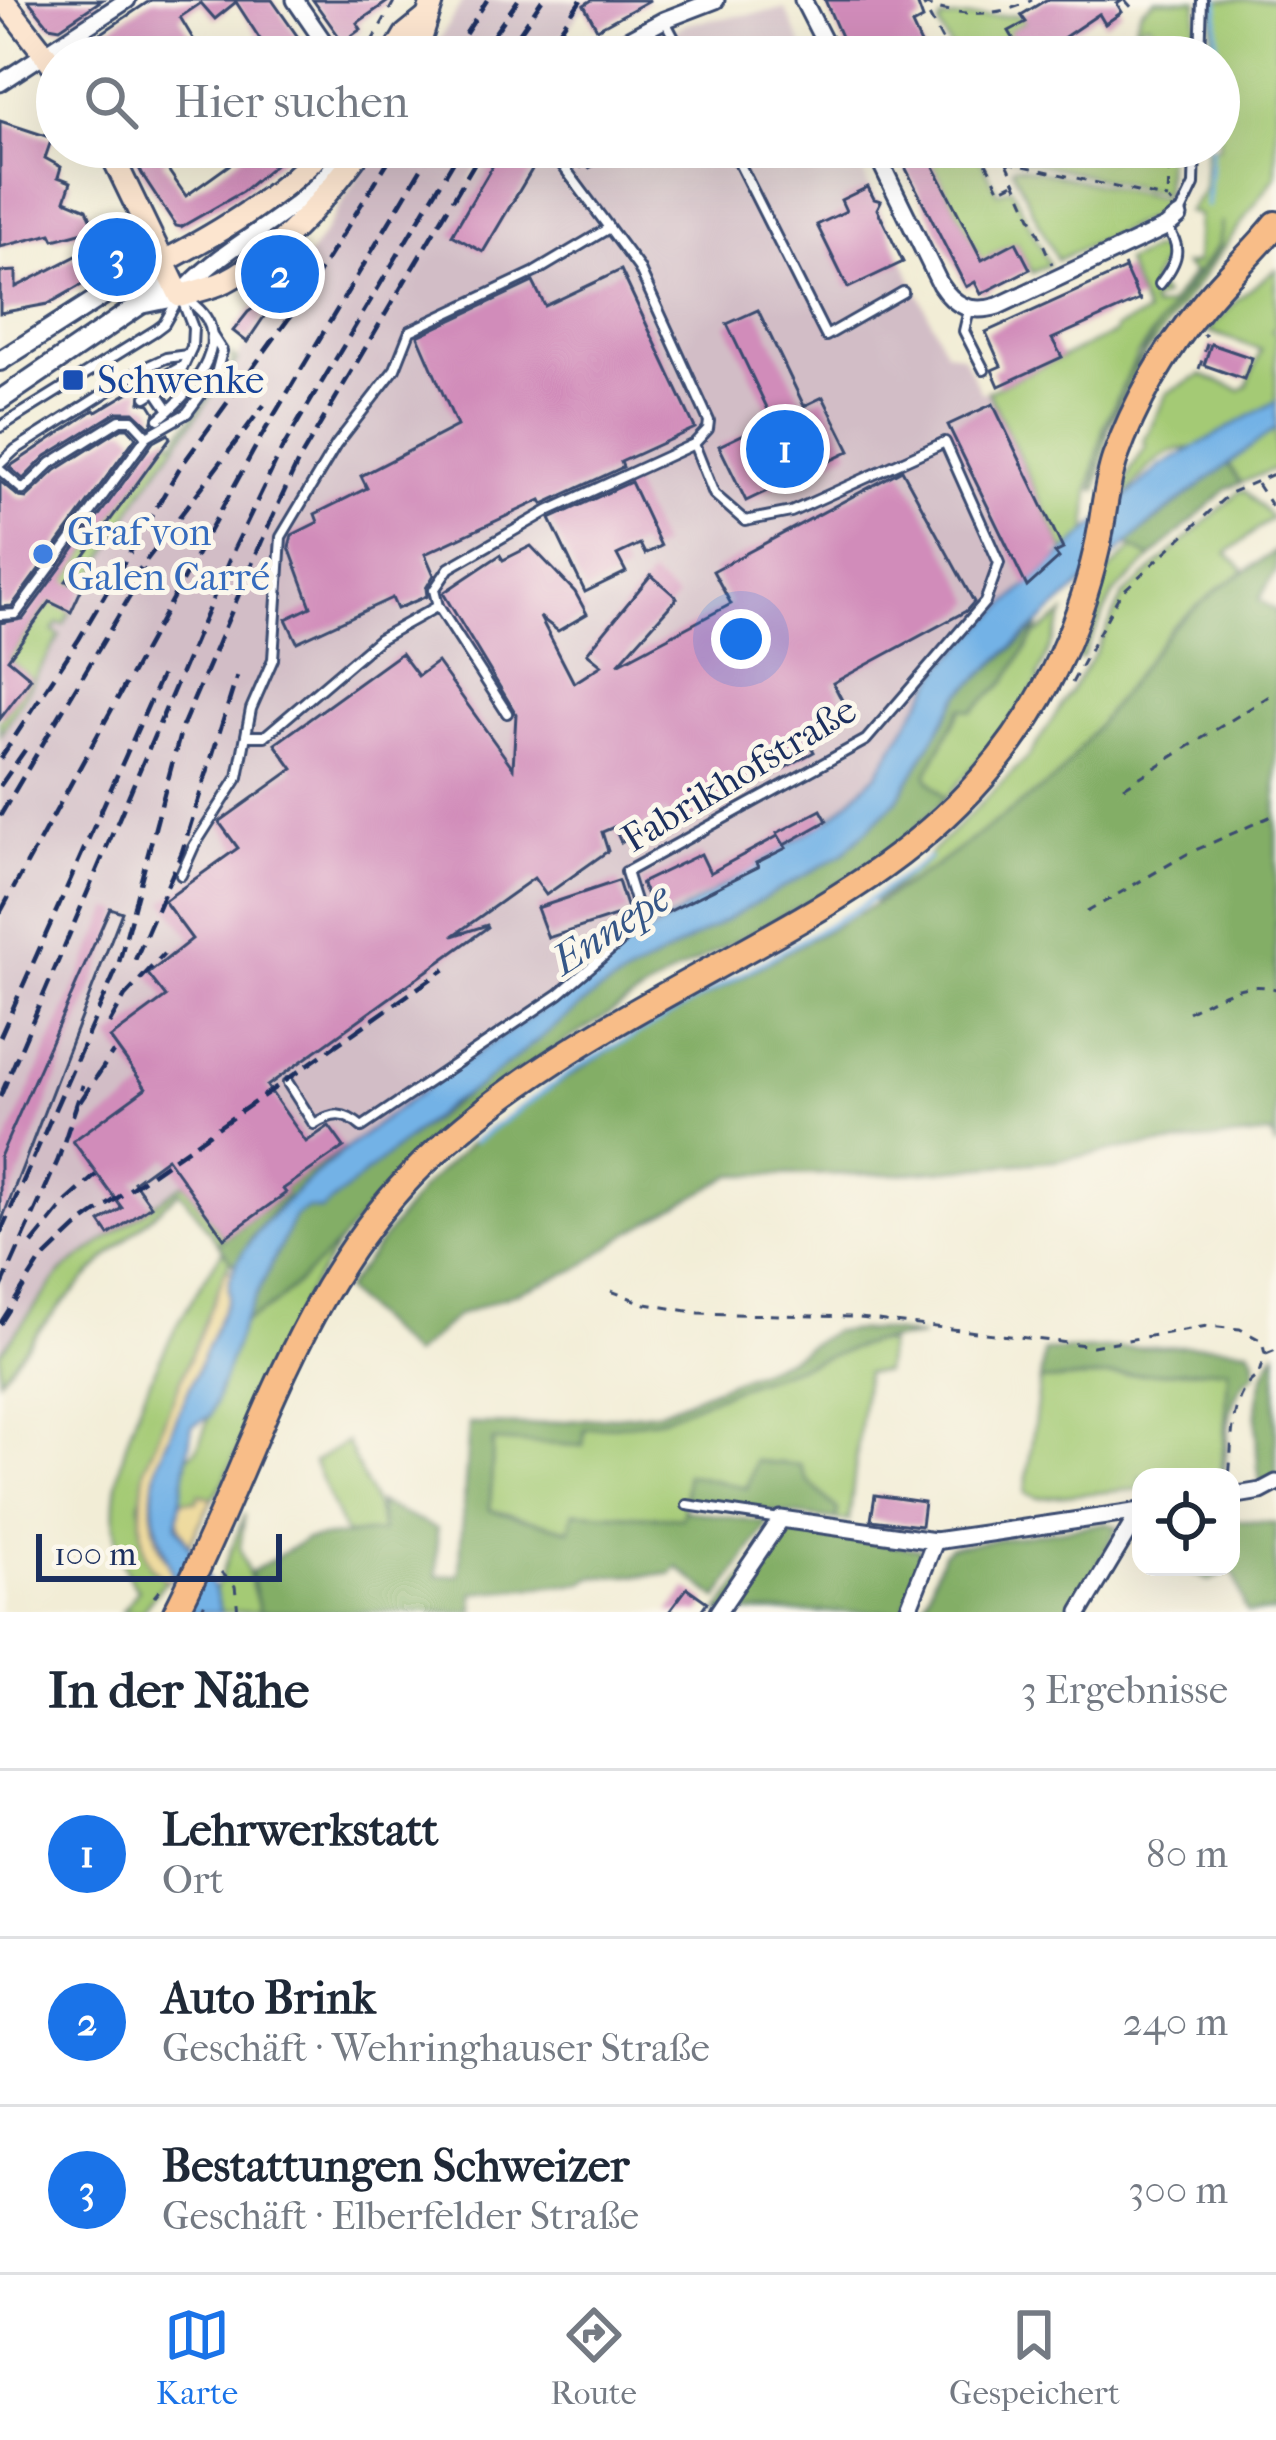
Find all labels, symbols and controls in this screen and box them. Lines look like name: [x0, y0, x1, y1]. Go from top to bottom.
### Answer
search box: [36, 36, 1240, 168]
icon: search: [78, 69, 144, 135]
text: Hier suchen: [174, 76, 409, 129]
pin: 3: [78, 212, 156, 302]
pin: 2: [241, 229, 319, 319]
place label: Schwenke: [97, 357, 264, 403]
marker: Schwenke: [60, 367, 86, 393]
pin: 1: [746, 404, 824, 494]
place label: Graf von Galen Carré: [67, 509, 270, 600]
marker: Graf von Galen Carré: [30, 541, 56, 567]
your location: [711, 609, 771, 669]
street label: Fabrikhofstraße: [614, 686, 864, 862]
water label: Ennepe: [540, 872, 680, 987]
map controls: [1132, 1468, 1240, 1576]
button: locate: [1132, 1468, 1240, 1576]
scale bar: [36, 1528, 282, 1581]
text: 100 m: [54, 1535, 137, 1574]
text: In der Nähe: [48, 1660, 309, 1720]
text: 3 Ergebnisse: [1021, 1667, 1228, 1713]
text: Lehrwerkstatt: [162, 1804, 438, 1857]
text: 1: [80, 1831, 94, 1877]
text: 80 m: [1146, 1831, 1228, 1877]
text: Ort: [162, 1857, 224, 1903]
text: Auto Brink: [162, 1972, 376, 2025]
text: 2: [77, 1999, 97, 2045]
text: 240 m: [1123, 1999, 1228, 2045]
text: Geschäft · Wehringhauser Straße: [162, 2025, 710, 2071]
text: Bestattungen Schweizer: [162, 2140, 630, 2193]
text: 3: [79, 2167, 95, 2213]
text: 300 m: [1128, 2167, 1228, 2213]
text: Geschäft · Elberfelder Straße: [162, 2193, 639, 2239]
tab: Karte: [156, 2302, 238, 2413]
tab: Route: [550, 2302, 637, 2413]
tab: Gespeichert: [949, 2302, 1120, 2413]

